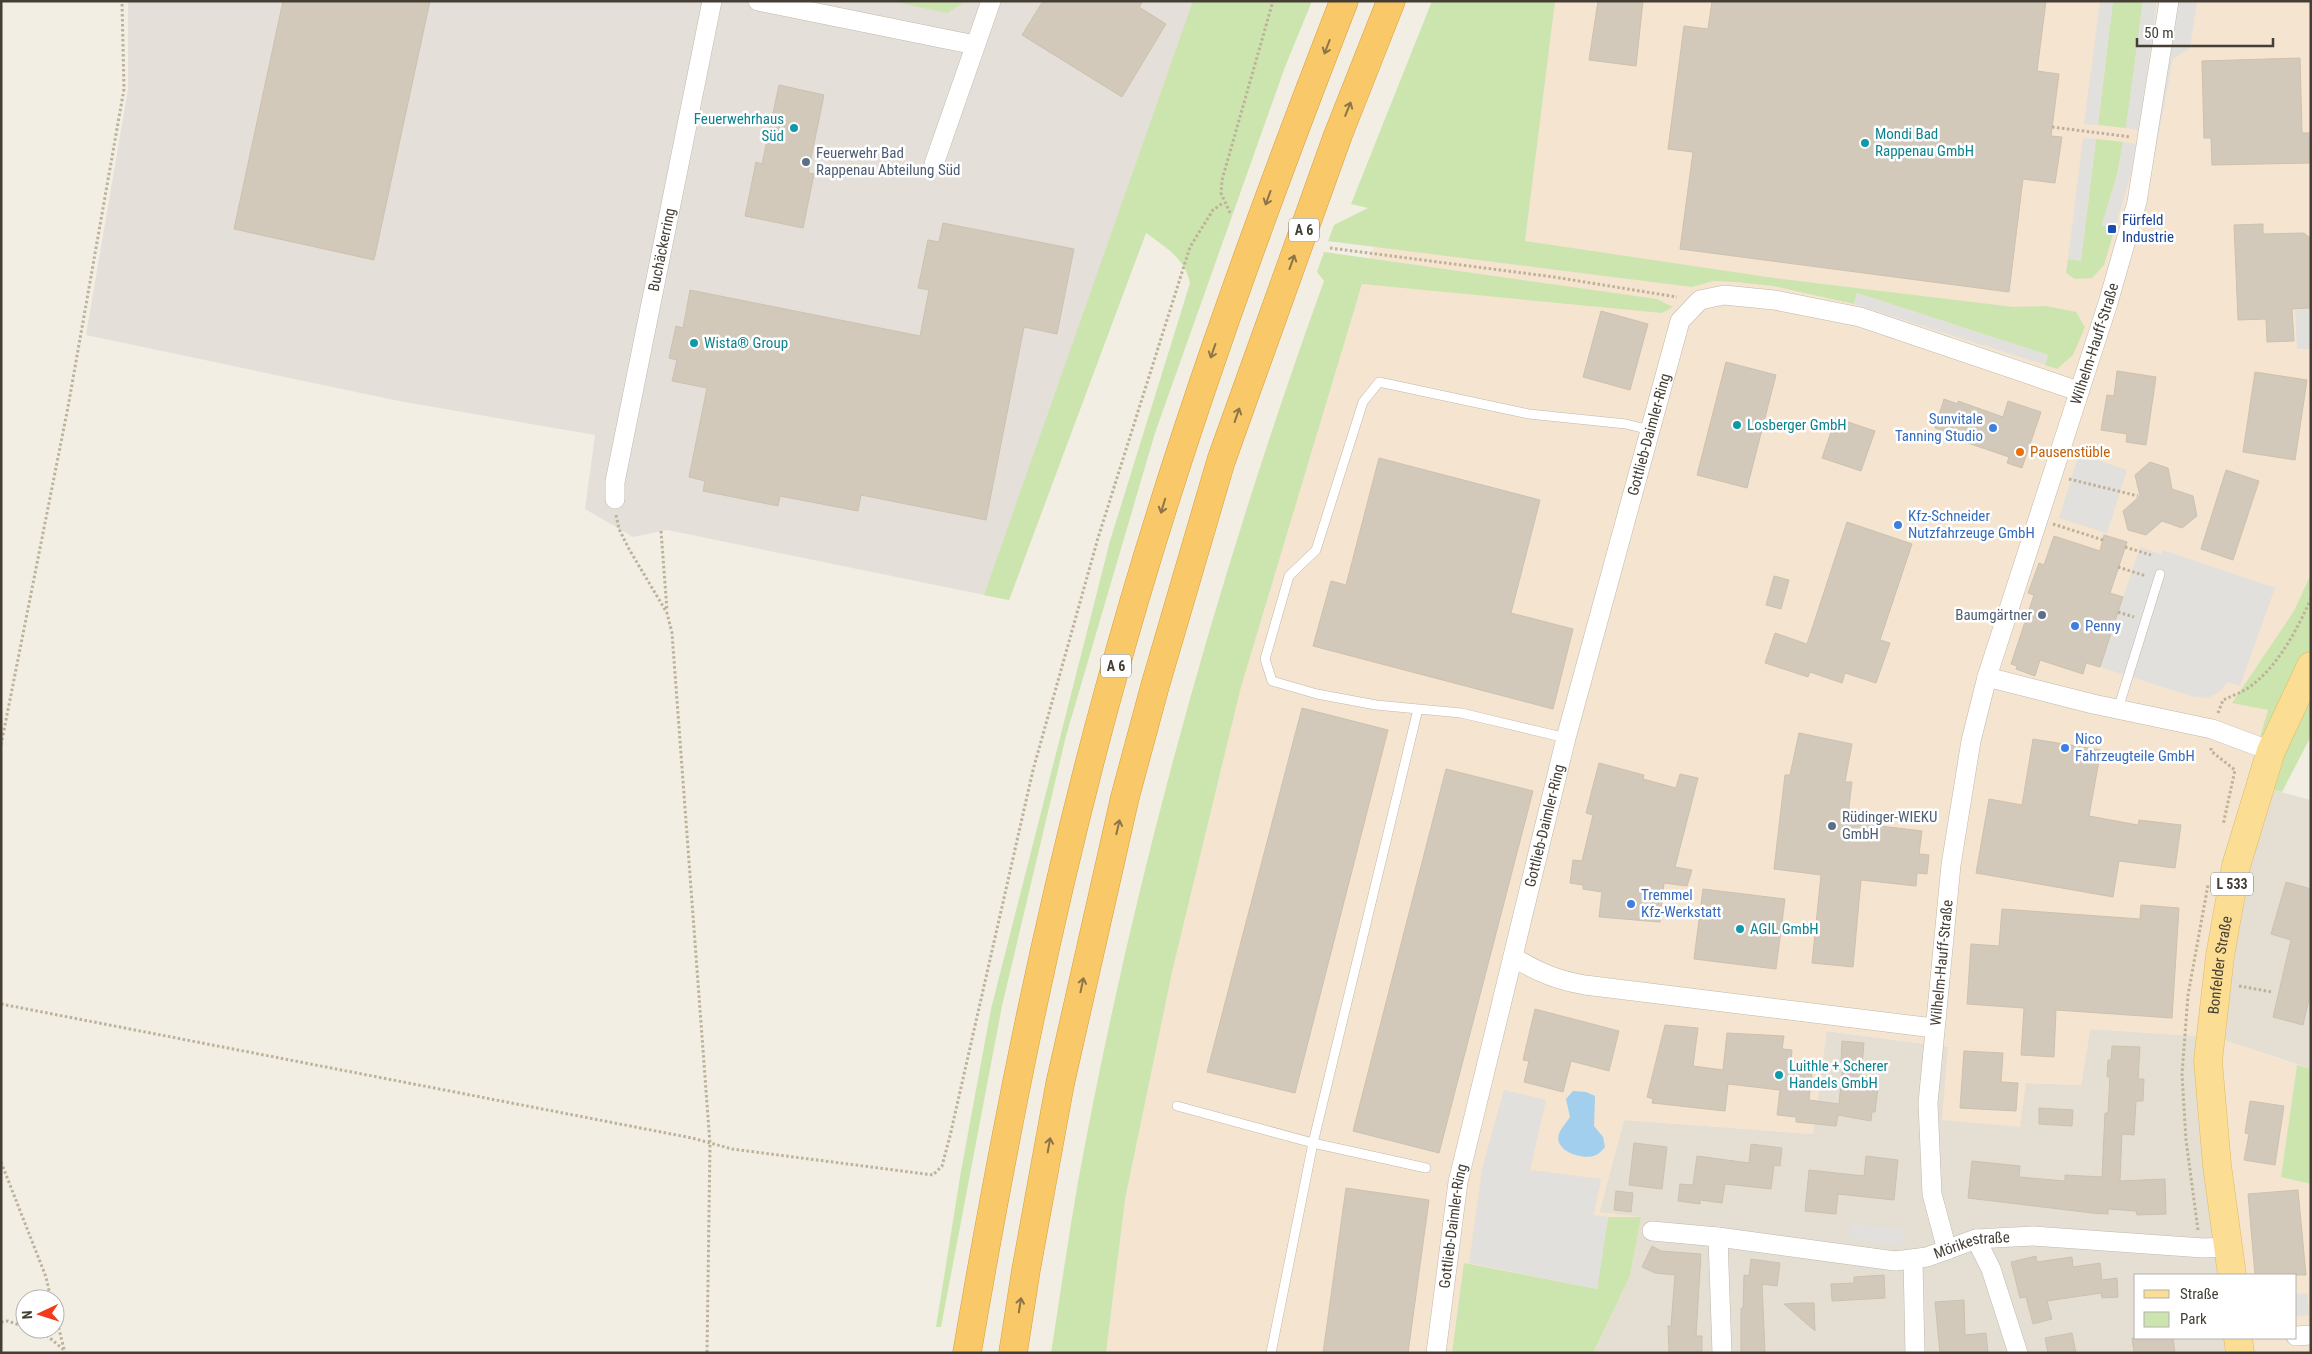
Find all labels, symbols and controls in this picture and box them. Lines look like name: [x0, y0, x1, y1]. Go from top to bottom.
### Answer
scale bar: [2137, 15, 2273, 47]
text: 50 m: [2144, 24, 2174, 42]
one-way arrow: [1321, 39, 1331, 54]
one-way arrow: [1344, 102, 1353, 118]
place label: Feuerwehrhaus Süd: [694, 110, 784, 145]
marker: Feuerwehrhaus Süd: [788, 122, 800, 134]
place label: Mondi Bad Rappenau GmbH: [1875, 125, 1974, 160]
marker: Mondi Bad Rappenau GmbH: [1859, 137, 1871, 149]
place label: Feuerwehr Bad Rappenau Abteilung Süd: [816, 144, 960, 179]
marker: Feuerwehr Bad Rappenau Abteilung Süd: [800, 156, 812, 168]
one-way arrow: [1263, 190, 1272, 205]
street label: Buchäckerring: [645, 206, 679, 293]
place label: Fürfeld Industrie: [2122, 211, 2174, 246]
road number: A 6: [1289, 218, 1319, 242]
marker: Fürfeld Industrie: [2106, 223, 2118, 235]
one-way arrow: [1288, 255, 1297, 270]
street label: Wilhelm-Hauff-Straße: [2067, 281, 2122, 407]
place label: Wista® Group: [704, 334, 788, 352]
marker: Wista® Group: [688, 337, 700, 349]
one-way arrow: [1208, 343, 1217, 358]
street label: Gottlieb-Daimler-Ring: [1624, 371, 1674, 498]
one-way arrow: [1233, 408, 1242, 423]
place label: Sunvitale Tanning Studio: [1895, 410, 1983, 445]
place label: Losberger GmbH: [1747, 416, 1847, 434]
marker: Losberger GmbH: [1731, 419, 1743, 431]
marker: Sunvitale Tanning Studio: [1987, 422, 1999, 434]
place label: Pausenstüble: [2030, 443, 2110, 461]
marker: Pausenstüble: [2014, 446, 2026, 458]
one-way arrow: [1158, 497, 1168, 513]
place label: Kfz-Schneider Nutzfahrzeuge GmbH: [1908, 507, 2035, 542]
marker: Kfz-Schneider Nutzfahrzeuge GmbH: [1892, 519, 1904, 531]
place label: Baumgärtner: [1955, 606, 2032, 624]
marker: Baumgärtner: [2036, 609, 2048, 621]
place label: Penny: [2085, 617, 2121, 635]
marker: Penny: [2069, 620, 2081, 632]
road number: A 6: [1101, 654, 1131, 678]
place label: Nico Fahrzeugteile GmbH: [2075, 730, 2195, 765]
marker: Nico Fahrzeugteile GmbH: [2059, 742, 2071, 754]
street label: Gottlieb-Daimler-Ring: [1521, 763, 1568, 889]
place label: Rüdinger-WIEKU GmbH: [1842, 808, 1937, 843]
one-way arrow: [1114, 820, 1123, 836]
marker: Rüdinger-WIEKU GmbH: [1826, 820, 1838, 832]
road number: L 533: [2211, 872, 2253, 896]
place label: Tremmel Kfz-Werkstatt: [1641, 886, 1721, 921]
marker: Tremmel Kfz-Werkstatt: [1625, 898, 1637, 910]
street label: Wilhelm-Hauff-Straße: [1927, 899, 1957, 1027]
street label: Bonfelder Straße: [2204, 915, 2236, 1015]
place label: AGIL GmbH: [1750, 920, 1819, 938]
marker: AGIL GmbH: [1734, 923, 1746, 935]
one-way arrow: [1077, 978, 1087, 994]
place label: Luithle + Scherer Handels GmbH: [1789, 1057, 1888, 1092]
marker: Luithle + Scherer Handels GmbH: [1773, 1069, 1785, 1081]
one-way arrow: [1044, 1137, 1054, 1153]
street label: Gottlieb-Daimler-Ring: [1435, 1162, 1471, 1290]
street label: Mörikestraße: [1931, 1228, 2010, 1263]
legend: [2134, 1274, 2297, 1339]
text: Straße: [2180, 1285, 2219, 1303]
north arrow: [15, 1289, 65, 1339]
one-way arrow: [1016, 1297, 1026, 1313]
text: N: [19, 1310, 35, 1320]
text: Park: [2180, 1310, 2207, 1328]

